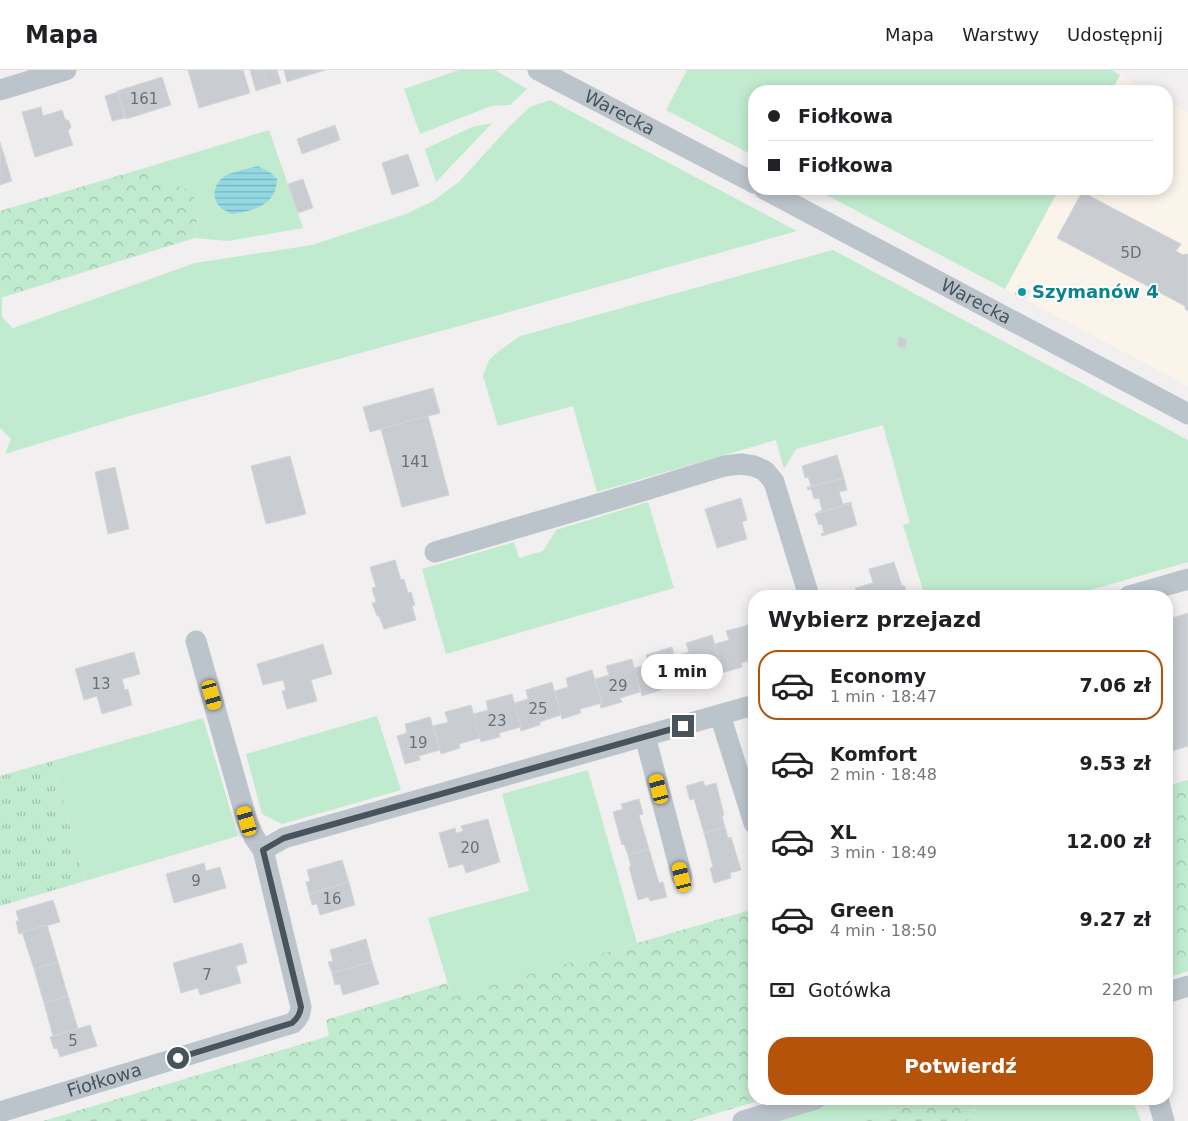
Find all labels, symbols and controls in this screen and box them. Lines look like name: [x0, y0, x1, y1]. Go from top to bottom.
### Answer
text: Mapa: [25, 21, 98, 49]
text: Mapa: [885, 24, 934, 45]
text: Warstwy: [962, 24, 1039, 45]
text: Udostępnij: [1067, 24, 1163, 45]
street label: Warecka: [581, 85, 659, 139]
house number: 161: [130, 90, 158, 108]
text: Fiołkowa: [798, 105, 893, 127]
text: Fiołkowa: [798, 154, 893, 176]
house number: 5D: [1120, 244, 1142, 262]
street label: Warecka: [937, 274, 1015, 328]
place label: Szymanów 4: [1032, 281, 1159, 302]
marker: Szymanów 4: [1016, 286, 1028, 298]
house number: 141: [401, 453, 429, 471]
text: Wybierz przejazd: [768, 607, 981, 632]
callout: 1 min: [642, 654, 724, 688]
text: 1 min: [657, 662, 707, 681]
icon: car: [770, 663, 815, 708]
text: Economy: [830, 665, 926, 687]
text: 7.06 zł: [1079, 674, 1151, 696]
house number: 13: [91, 675, 111, 693]
house number: 29: [608, 677, 628, 695]
car: [200, 679, 223, 711]
text: 1 min · 18:47: [830, 687, 937, 706]
house number: 25: [528, 700, 548, 718]
house number: 23: [487, 712, 507, 730]
route end: [672, 715, 694, 737]
house number: 19: [408, 734, 428, 752]
icon: car: [770, 741, 815, 786]
text: Komfort: [830, 743, 917, 765]
text: 9.53 zł: [1079, 752, 1151, 774]
text: 2 min · 18:48: [830, 765, 937, 784]
car: [647, 773, 670, 805]
car: [235, 805, 258, 837]
icon: car: [770, 819, 815, 864]
text: XL: [830, 821, 857, 843]
text: 12.00 zł: [1066, 830, 1151, 852]
house number: 20: [460, 839, 480, 857]
text: 3 min · 18:49: [830, 843, 937, 862]
car: [671, 861, 692, 893]
house number: 9: [191, 872, 201, 890]
house number: 16: [322, 890, 342, 908]
icon: car: [770, 897, 815, 942]
text: Green: [830, 899, 894, 921]
text: 9.27 zł: [1079, 908, 1151, 930]
text: 4 min · 18:50: [830, 921, 937, 940]
house number: 7: [202, 966, 212, 984]
icon: cash: [768, 976, 796, 1004]
text: Gotówka: [808, 979, 891, 1001]
text: 220 m: [1102, 980, 1153, 999]
house number: 5: [68, 1032, 78, 1050]
button: Potwierdź: [768, 1037, 1153, 1095]
route start: [167, 1047, 189, 1069]
street label: Fiołkowa: [64, 1059, 144, 1101]

